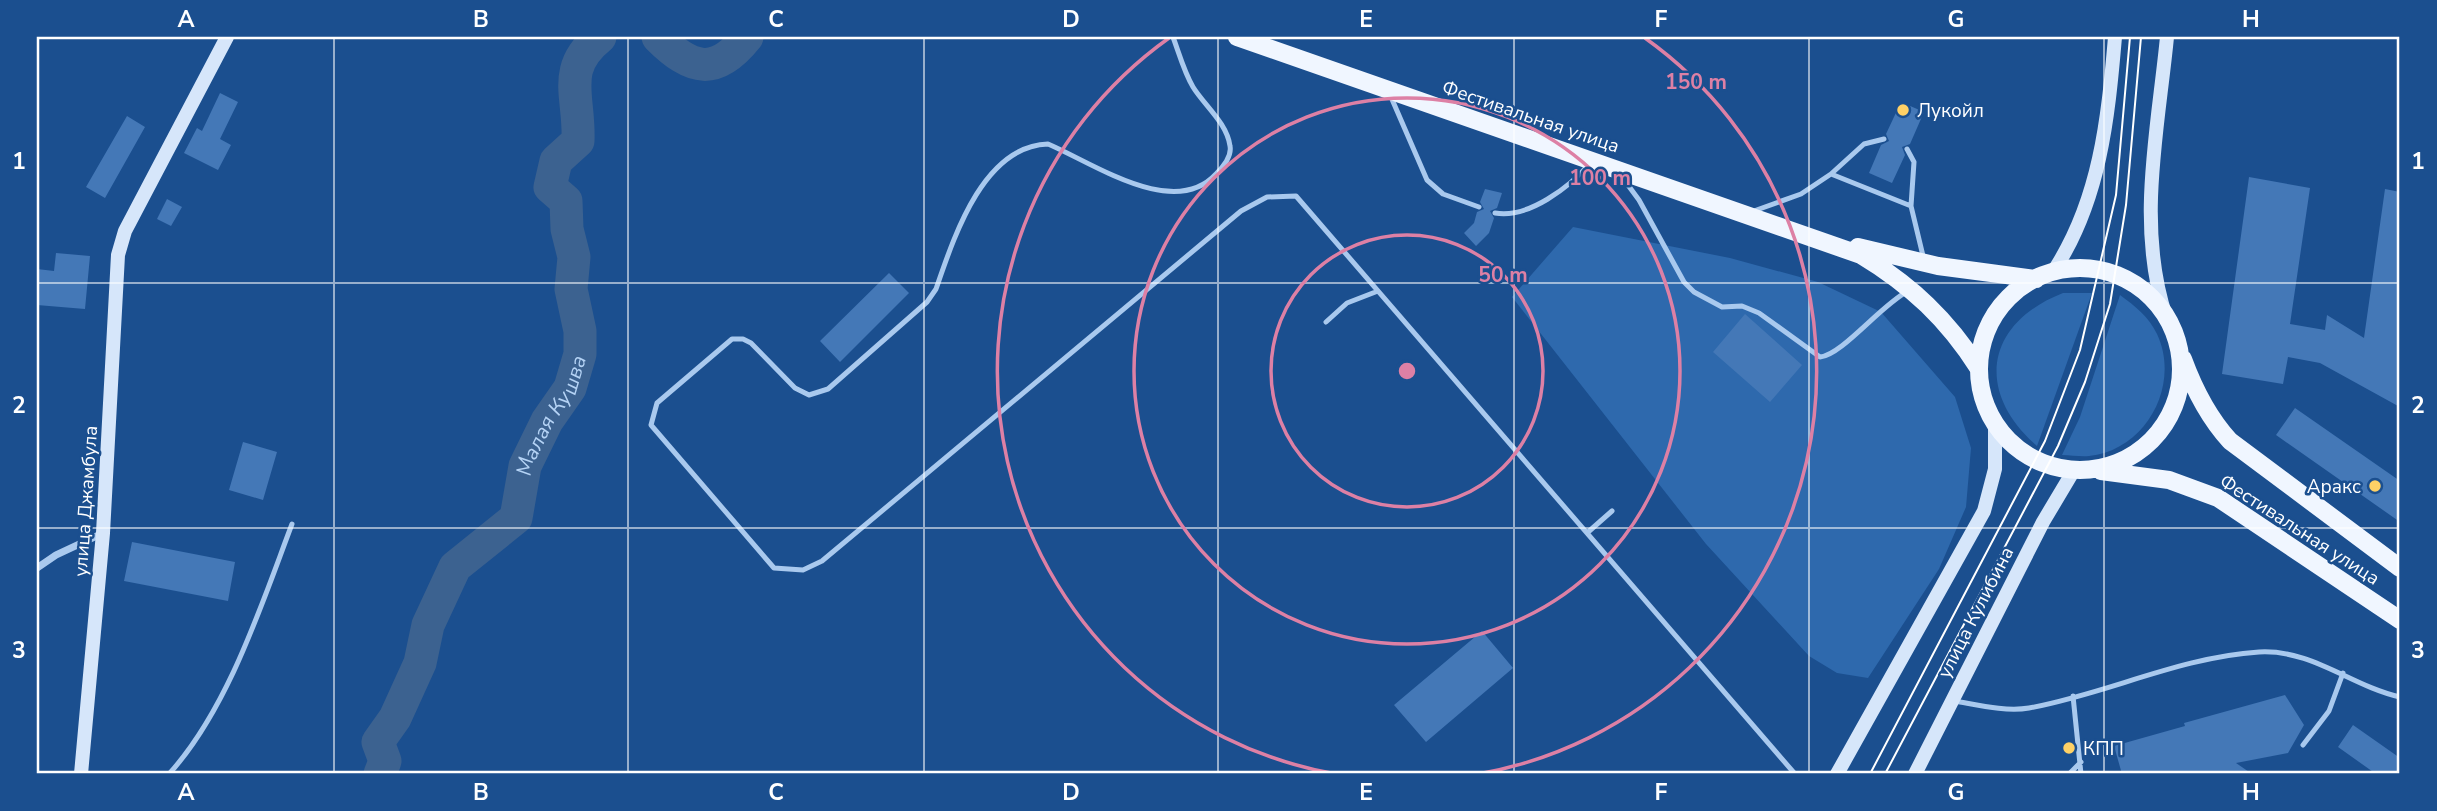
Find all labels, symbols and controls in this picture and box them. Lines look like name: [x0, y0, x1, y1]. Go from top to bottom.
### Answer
text: A: [177, 4, 195, 35]
text: B: [473, 4, 489, 35]
text: C: [768, 4, 784, 35]
text: D: [1062, 4, 1080, 35]
text: E: [1359, 4, 1373, 35]
text: F: [1655, 4, 1668, 35]
text: G: [1948, 4, 1964, 35]
text: H: [2242, 4, 2260, 35]
text: 150 m: [1665, 68, 1727, 96]
street label: Фестивальная улица: [1438, 74, 1623, 160]
place label: Лукойл: [1917, 98, 1984, 124]
marker: Лукойл: [1895, 102, 1911, 118]
text: 1: [12, 146, 26, 177]
text: 1: [2411, 146, 2425, 177]
text: 100 m: [1569, 164, 1631, 192]
text: 50 m: [1478, 261, 1528, 289]
water label: Малая Кушва: [510, 352, 593, 478]
centre of rings: [1395, 359, 1419, 383]
text: 2: [12, 390, 26, 421]
text: 2: [2411, 390, 2425, 421]
street label: улица Джамбула: [68, 425, 104, 578]
street label: Фестивальная улица: [2214, 468, 2385, 591]
place label: Аракс: [2307, 474, 2361, 500]
marker: Аракс: [2367, 478, 2383, 494]
street label: улица Кулибина: [1932, 542, 2020, 683]
text: 3: [12, 635, 26, 666]
text: 3: [2411, 635, 2425, 666]
place label: КПП: [2083, 736, 2124, 762]
marker: КПП: [2061, 740, 2077, 756]
text: A: [177, 777, 195, 808]
text: B: [473, 777, 489, 808]
text: C: [768, 777, 784, 808]
text: D: [1062, 777, 1080, 808]
text: E: [1359, 777, 1373, 808]
text: F: [1655, 777, 1668, 808]
text: G: [1948, 777, 1964, 808]
text: H: [2242, 777, 2260, 808]

